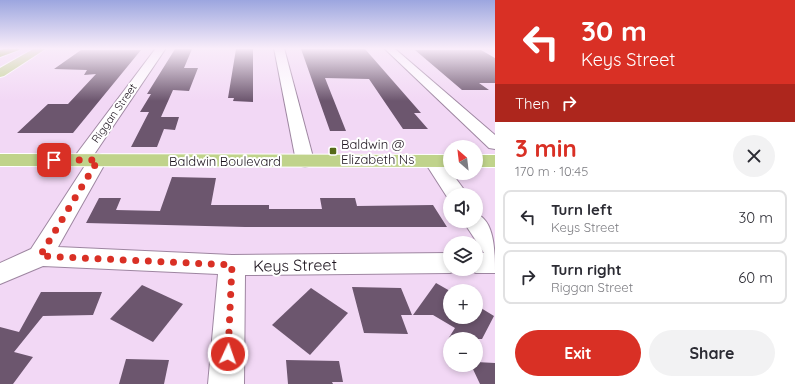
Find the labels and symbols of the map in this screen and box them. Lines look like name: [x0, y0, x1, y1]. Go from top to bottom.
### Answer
street label: Riggan Street: [88, 80, 140, 145]
place label: Baldwin @ Elizabeth Ns: [341, 136, 414, 167]
north arrow: [443, 140, 483, 180]
pin: [37, 143, 71, 177]
marker: Baldwin @ Elizabeth Ns: [328, 146, 338, 156]
street label: Baldwin Boulevard: [169, 153, 281, 169]
street label: Keys Street: [253, 254, 337, 276]
position arrow: [207, 333, 249, 375]

